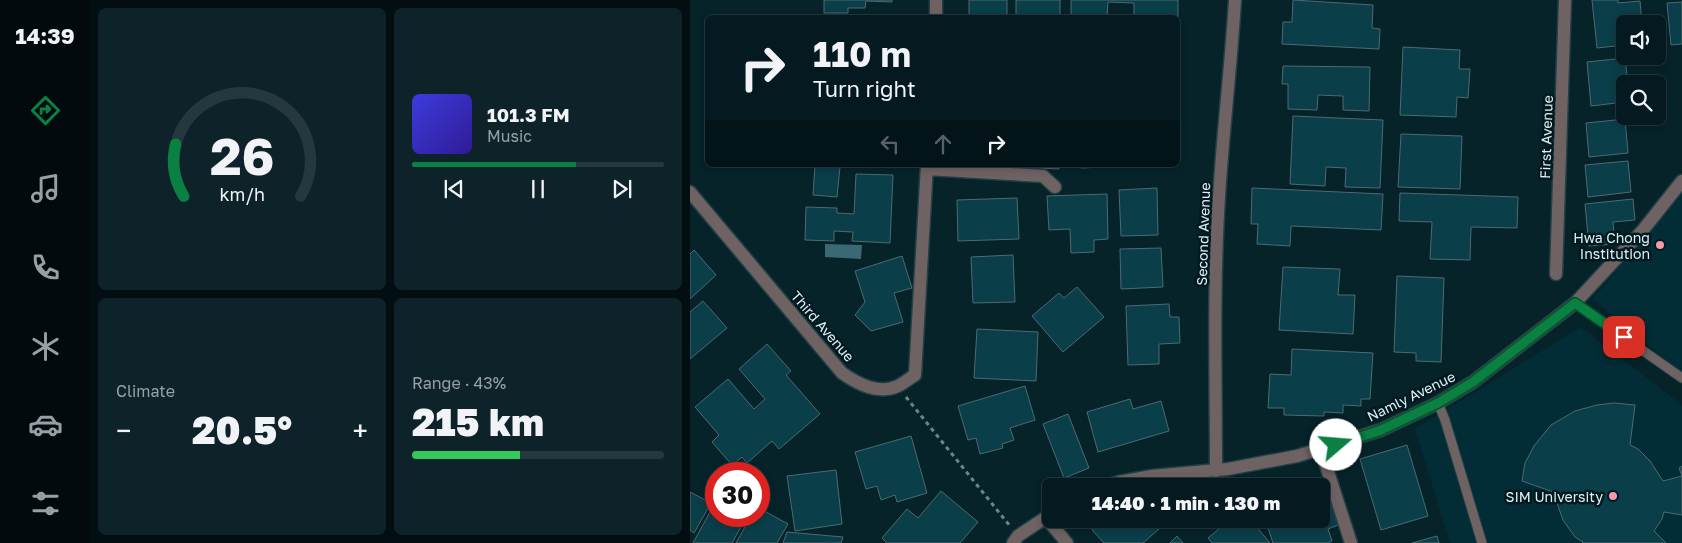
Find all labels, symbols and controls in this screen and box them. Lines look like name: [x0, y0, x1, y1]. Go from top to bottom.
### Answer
map controls: [1616, 15, 1666, 125]
button: sound: [1616, 15, 1666, 65]
text: 14:39: [15, 22, 75, 49]
text: 110 m: [813, 33, 911, 75]
icon: right: [730, 35, 795, 100]
text: Turn right: [813, 75, 916, 102]
button: search: [1616, 75, 1666, 125]
icon: directions: [28, 93, 63, 128]
street label: First Avenue: [1536, 95, 1556, 179]
text: 101.3 FM: [487, 103, 570, 126]
text: 26: [210, 124, 274, 186]
text: Music: [487, 126, 532, 146]
icon: left: [876, 130, 904, 158]
icon: ahead: [929, 130, 957, 158]
icon: right: [982, 130, 1010, 158]
icon: music: [28, 171, 63, 206]
icon: previous: [440, 175, 468, 203]
icon: pause: [524, 175, 552, 203]
icon: next: [608, 175, 636, 203]
street label: Second Avenue: [1193, 182, 1213, 286]
text: km/h: [219, 183, 265, 205]
place label: Hwa Chong Institution: [1573, 229, 1650, 262]
marker: Hwa Chong Institution: [1654, 239, 1666, 251]
icon: phone: [28, 250, 63, 285]
street label: Third Avenue: [788, 287, 858, 365]
pin: [1603, 316, 1645, 358]
icon: arrive: [1610, 323, 1638, 351]
icon: climate: [28, 329, 63, 364]
street label: Namly Avenue: [1364, 367, 1458, 425]
text: Range · 43%: [412, 373, 506, 393]
text: Climate: [116, 381, 175, 401]
text: 215 km: [412, 399, 544, 444]
icon: car: [28, 407, 63, 442]
text: 20.5°: [192, 407, 292, 452]
text: −: [116, 414, 131, 447]
text: +: [353, 414, 368, 447]
position arrow: [1309, 418, 1361, 470]
speed limit sign: 30: [705, 462, 770, 527]
icon: filters: [28, 486, 63, 521]
place label: SIM University: [1505, 488, 1603, 505]
marker: SIM University: [1607, 490, 1619, 502]
text: 14:40 · 1 min · 130 m: [1092, 491, 1280, 514]

